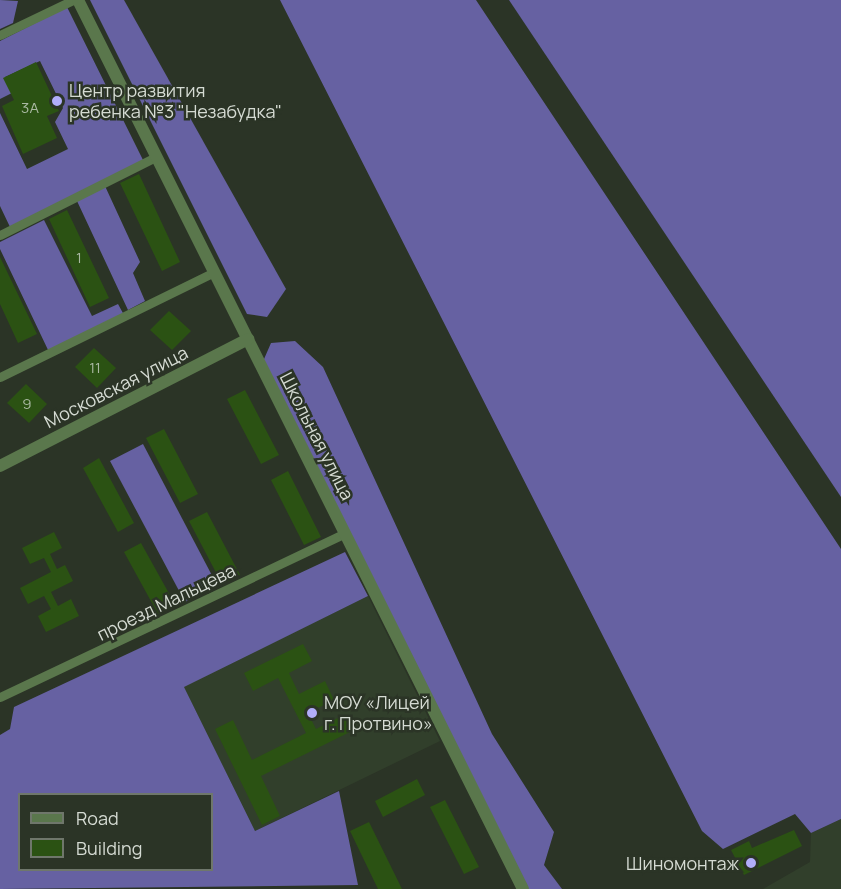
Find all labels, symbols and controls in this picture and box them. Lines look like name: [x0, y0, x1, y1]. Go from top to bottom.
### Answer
place label: Центр развития ребенка №3 "Незабудка": [69, 80, 282, 122]
marker: Центр развития ребенка №3 "Незабудка": [50, 94, 64, 108]
house number: 3А: [21, 99, 39, 117]
house number: 1: [76, 249, 82, 267]
street label: Московская улица: [41, 341, 191, 433]
house number: 11: [89, 359, 101, 377]
street label: Школьная улица: [275, 369, 359, 503]
house number: 9: [22, 395, 32, 413]
street label: проезд Мальцева: [93, 559, 239, 645]
place label: МОУ «Лицей г. Протвино»: [324, 692, 433, 734]
marker: МОУ «Лицей г. Протвино»: [305, 706, 319, 720]
legend: [18, 793, 213, 871]
text: Road: [76, 806, 119, 830]
text: Building: [76, 836, 142, 860]
place label: Шиномонтаж: [626, 852, 739, 874]
marker: Шиномонтаж: [744, 856, 758, 870]

